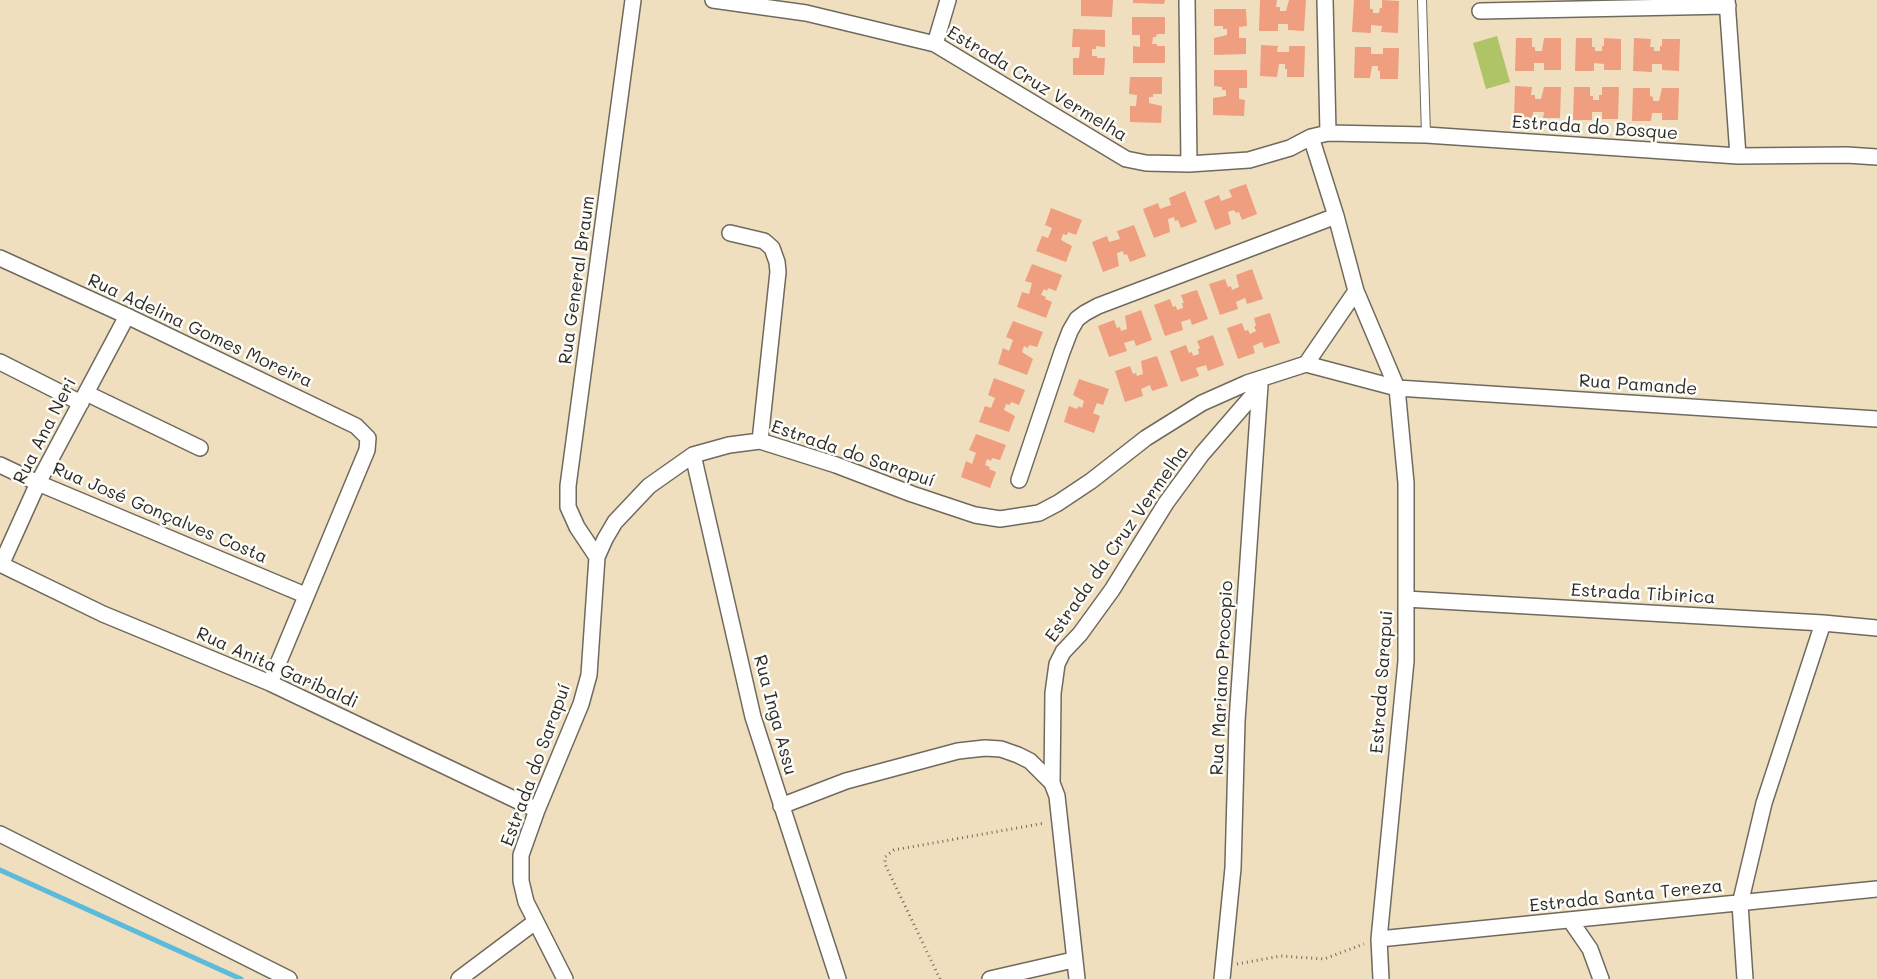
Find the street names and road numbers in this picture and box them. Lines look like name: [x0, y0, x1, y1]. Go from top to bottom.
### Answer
street label: Estrada Cruz Vermelha: [943, 22, 1131, 146]
street label: Estrada do Bosque: [1511, 111, 1679, 145]
street label: Rua General Braum: [554, 194, 600, 366]
street label: Rua Adelina Gomes Moreira: [84, 269, 316, 393]
street label: Rua Pamande: [1578, 370, 1698, 400]
street label: Rua Ana Neri: [9, 374, 81, 488]
street label: Estrada do Sarapuí: [768, 416, 938, 492]
street label: Estrada da Cruz Vermelha: [1041, 442, 1193, 646]
street label: Rua José Gonçalves Costa: [49, 458, 271, 568]
street label: Estrada Tibirica: [1570, 579, 1716, 609]
street label: Rua Mariano Procopio: [1206, 580, 1238, 776]
street label: Estrada Sarapui: [1366, 610, 1398, 754]
street label: Rua Anita Garibaldi: [193, 623, 361, 713]
street label: Rua Inga Assu: [749, 653, 801, 777]
street label: Estrada do Sarapuí: [496, 681, 576, 849]
street label: Estrada Santa Tereza: [1528, 875, 1724, 917]

